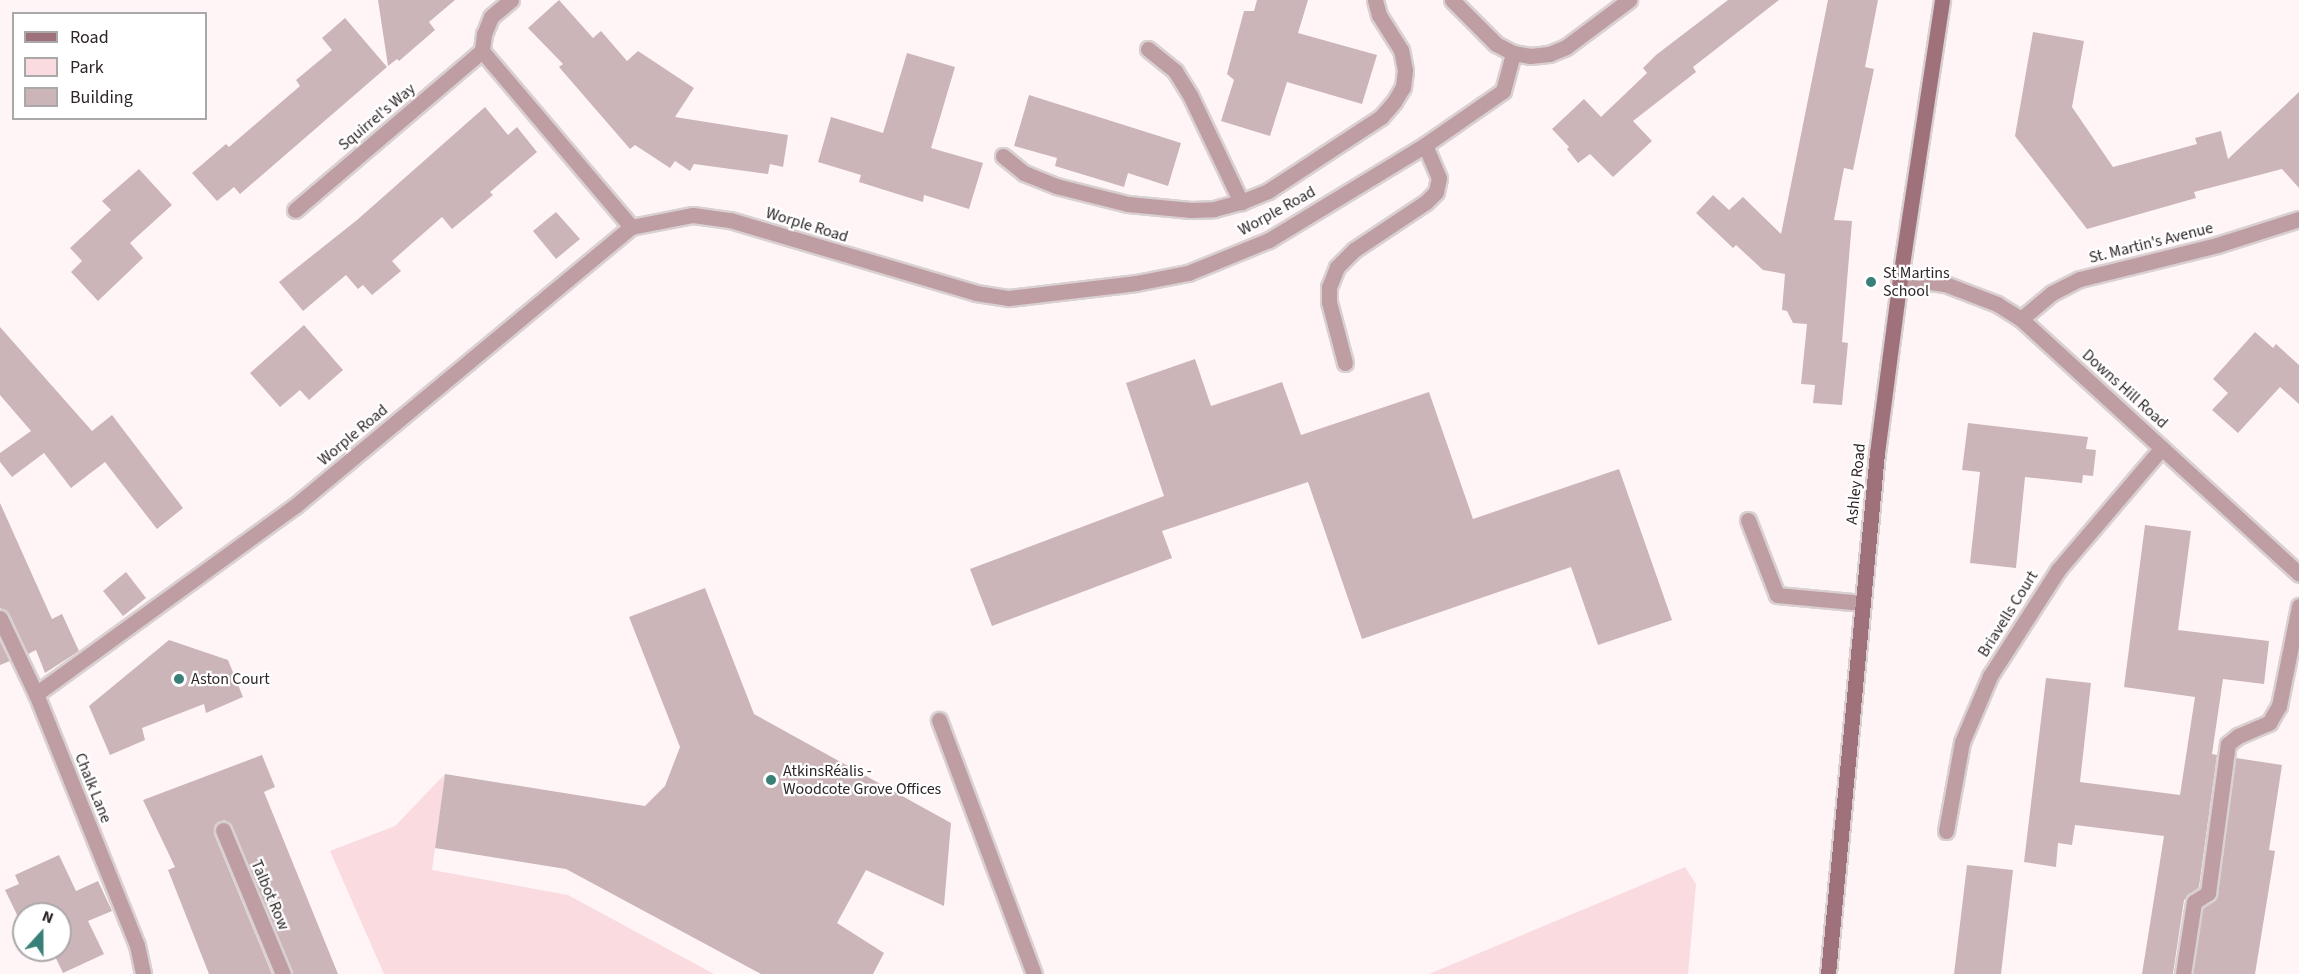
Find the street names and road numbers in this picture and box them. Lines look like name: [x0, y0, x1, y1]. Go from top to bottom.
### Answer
street label: Squirrel's Way: [335, 79, 419, 155]
street label: Worple Road: [1235, 182, 1319, 240]
street label: Worple Road: [763, 203, 851, 247]
street label: St. Martin's Avenue: [2087, 218, 2215, 268]
street label: Downs Hill Road: [2078, 346, 2172, 432]
street label: Worple Road: [314, 400, 392, 470]
street label: Ashley Road: [1842, 442, 1870, 526]
street label: Briavells Court: [1974, 567, 2042, 661]
street label: Chalk Lane: [70, 750, 116, 826]
street label: Talbot Row: [247, 857, 293, 933]

